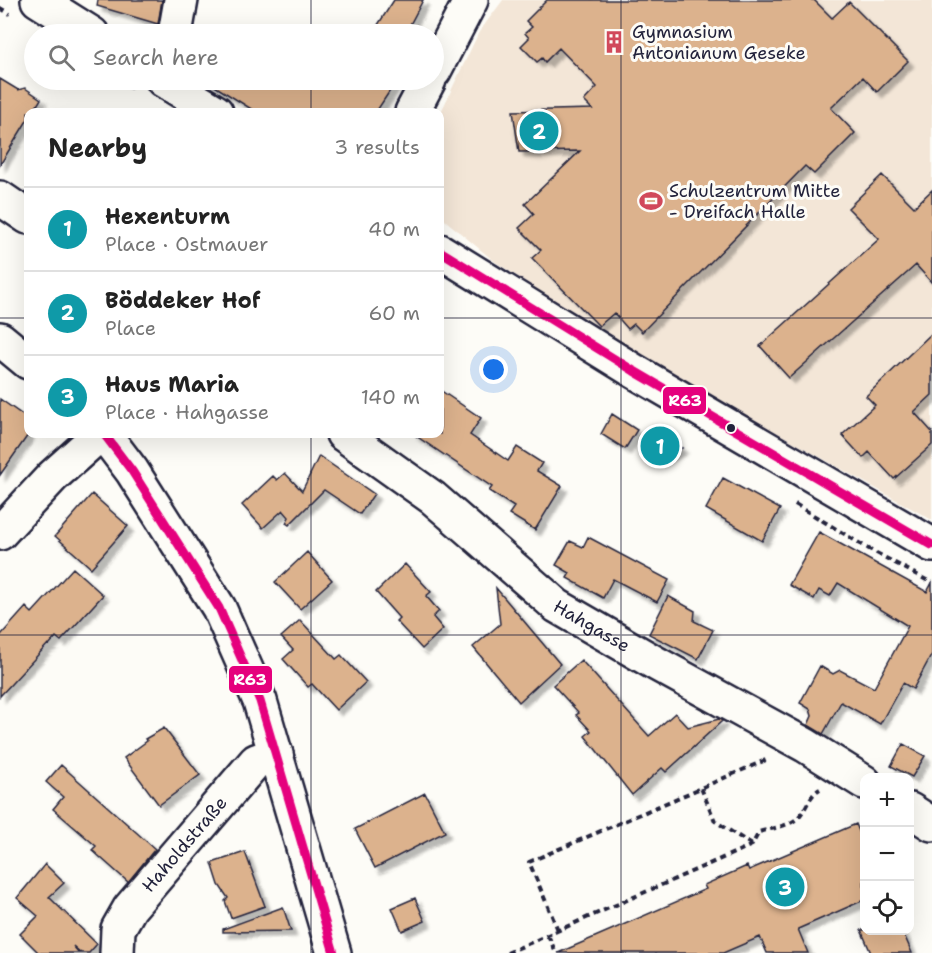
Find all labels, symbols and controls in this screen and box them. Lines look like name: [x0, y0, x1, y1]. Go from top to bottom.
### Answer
place label: Gymnasium Antonianum Geseke: [632, 20, 806, 65]
search box: [24, 24, 444, 90]
building icon: Gymnasium Antonianum Geseke: [601, 29, 627, 55]
icon: search: [45, 41, 78, 74]
text: Search here: [93, 43, 219, 72]
pin: 2: [520, 108, 558, 154]
text: Nearby: [48, 130, 147, 165]
text: 3 results: [334, 134, 420, 160]
place label: Schulzentrum Mitte - Dreifach Halle: [669, 179, 840, 224]
sports icon: Schulzentrum Mitte - Dreifach Halle: [638, 188, 664, 214]
text: Hexenturm: [105, 202, 230, 231]
text: 1: [63, 216, 72, 242]
text: 40 m: [368, 216, 420, 242]
text: Place · Ostmauer: [105, 231, 269, 257]
text: Böddeker Hof: [105, 286, 261, 315]
text: 2: [61, 300, 75, 326]
text: 60 m: [368, 300, 420, 326]
text: Place: [105, 315, 156, 341]
your location: [479, 355, 508, 384]
text: Haus Maria: [105, 370, 239, 399]
text: 3: [61, 384, 75, 410]
text: 140 m: [361, 384, 420, 410]
line badge: R63: [662, 386, 707, 415]
text: R63: [668, 390, 702, 411]
text: Place · Hahgasse: [105, 399, 269, 425]
unlabelled marker: [725, 422, 737, 434]
pin: 1: [640, 424, 680, 468]
street label: Hahgasse: [549, 595, 634, 658]
line badge: R63: [228, 665, 273, 694]
text: R63: [233, 669, 267, 690]
map controls: [860, 773, 914, 935]
button: +: [860, 773, 914, 827]
street label: Haholdstraße: [137, 791, 232, 897]
button: −: [860, 827, 914, 881]
pin: 3: [766, 864, 804, 910]
button: locate: [860, 881, 914, 935]

